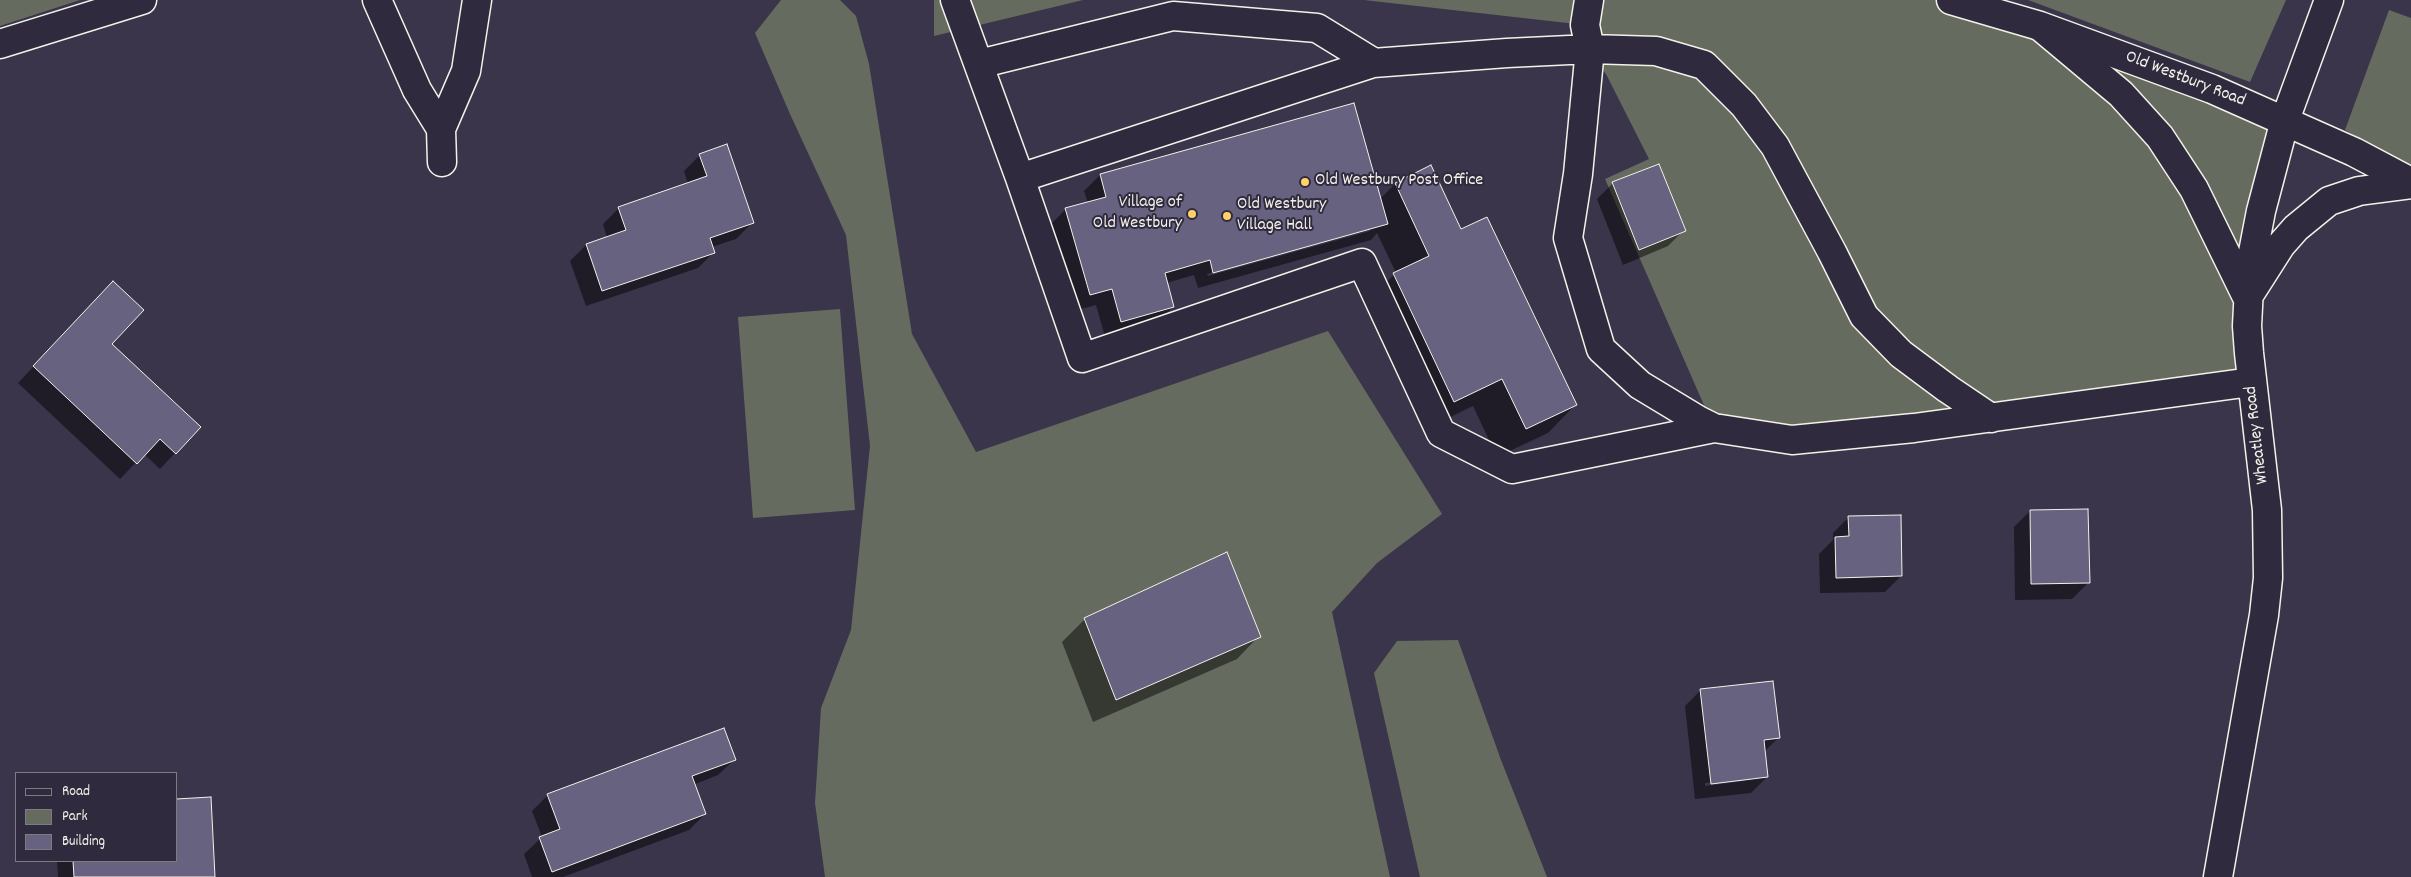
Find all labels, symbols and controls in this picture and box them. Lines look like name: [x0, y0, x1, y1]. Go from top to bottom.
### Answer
street label: Old Westbury Road: [2122, 47, 2248, 113]
place label: Old Westbury Post Office: [1315, 171, 1483, 193]
marker: Old Westbury Post Office: [1299, 176, 1311, 188]
place label: Village of Old Westbury: [1093, 193, 1182, 235]
place label: Old Westbury Village Hall: [1237, 195, 1326, 238]
marker: Village of Old Westbury: [1186, 208, 1198, 220]
marker: Old Westbury Village Hall: [1221, 210, 1233, 222]
street label: Wheatley Road: [2241, 385, 2275, 485]
legend: [15, 772, 178, 862]
text: Road: [62, 781, 90, 803]
text: Park: [62, 806, 88, 828]
text: Building: [62, 831, 105, 853]

